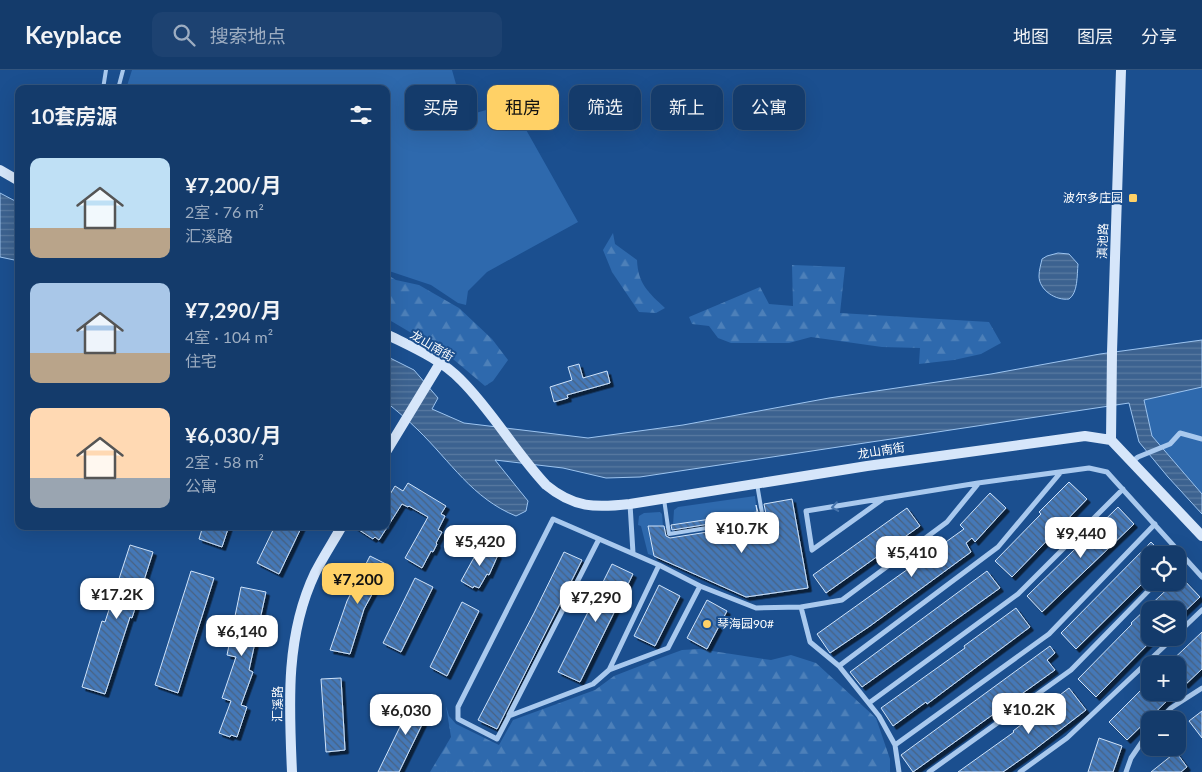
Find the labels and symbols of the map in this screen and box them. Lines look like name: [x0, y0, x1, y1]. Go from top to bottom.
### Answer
place label: 波尔多庄园: [1063, 190, 1123, 205]
marker: 波尔多庄园: [1127, 192, 1139, 204]
street label: 滇池路: [1094, 223, 1111, 259]
street label: 龙山南街: [408, 327, 457, 364]
street label: 龙山南街: [856, 439, 906, 462]
one-way arrow: [831, 501, 839, 511]
pin: ¥10.7K: [701, 512, 783, 554]
pin: ¥9,440: [1040, 516, 1122, 559]
pin: ¥5,420: [439, 524, 521, 567]
pin: ¥5,410: [871, 536, 953, 578]
pin: ¥7,200: [317, 562, 399, 605]
pin: ¥17.2K: [76, 578, 158, 620]
pin: ¥7,290: [555, 580, 637, 623]
pin: ¥6,140: [201, 614, 283, 657]
place label: 琴海园90#: [717, 616, 774, 631]
marker: 琴海园90#: [701, 618, 713, 630]
street label: 汇溪路: [270, 686, 285, 722]
pin: ¥10.2K: [988, 692, 1070, 735]
pin: ¥6,030: [365, 694, 447, 736]

